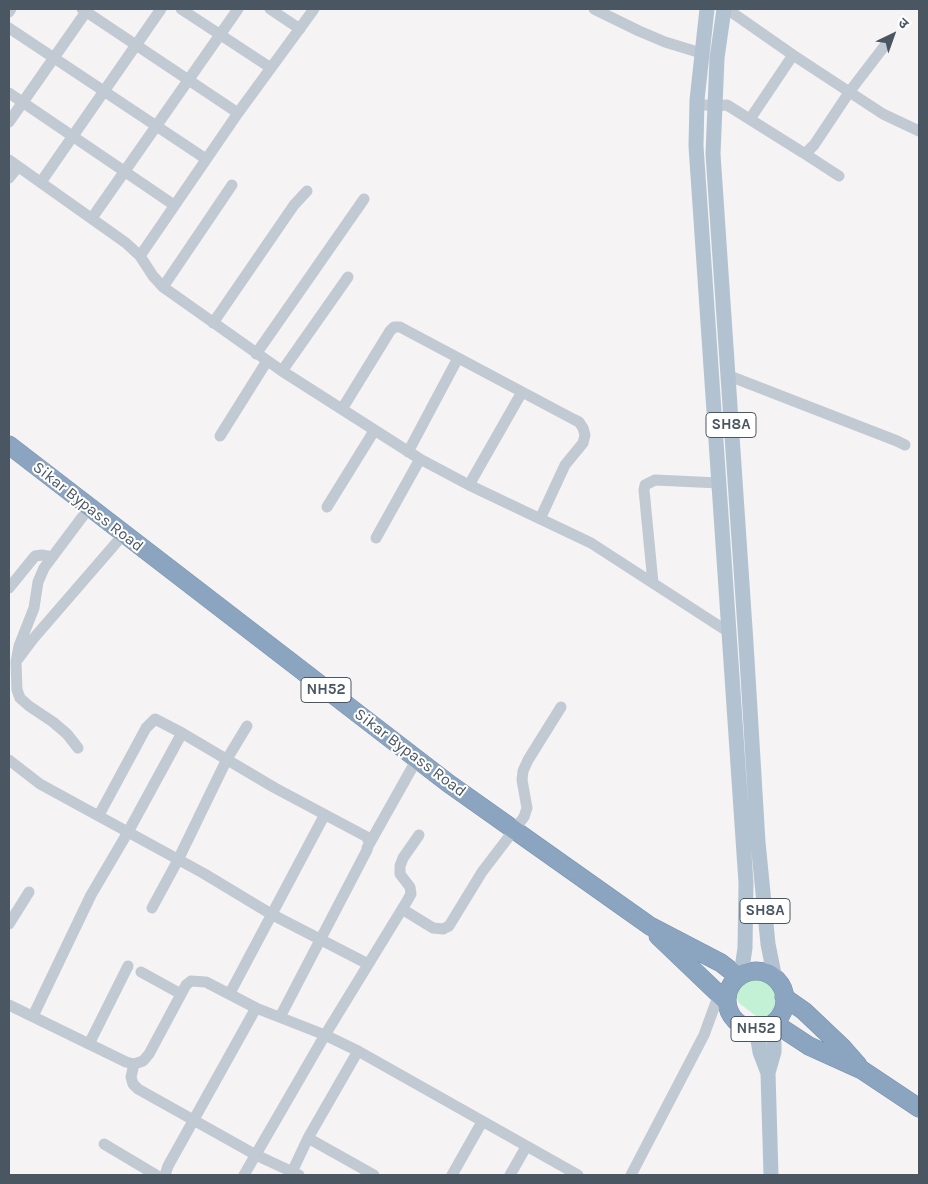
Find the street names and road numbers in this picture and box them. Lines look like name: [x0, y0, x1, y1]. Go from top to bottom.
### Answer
road number: SH8A: [706, 412, 756, 438]
street label: Sikar Bypass Road: [29, 458, 147, 556]
road number: NH52: [301, 678, 351, 702]
street label: Sikar Bypass Road: [350, 705, 470, 801]
road number: SH8A: [740, 898, 790, 924]
road number: NH52: [731, 1016, 781, 1042]

